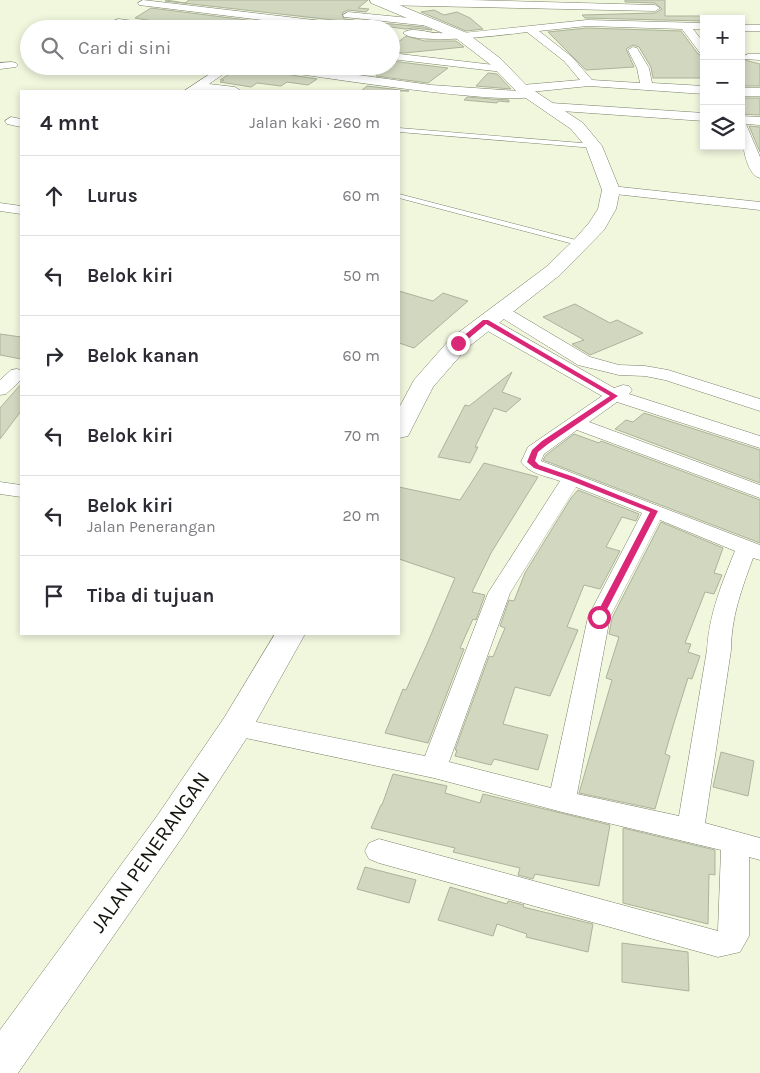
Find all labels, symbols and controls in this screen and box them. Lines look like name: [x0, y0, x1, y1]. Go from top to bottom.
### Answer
map controls: [700, 15, 745, 150]
button: +: [700, 15, 745, 60]
search box: [20, 20, 400, 75]
icon: search: [38, 34, 66, 62]
text: Cari di sini: [78, 37, 171, 59]
button: −: [700, 60, 745, 105]
button: layers: [700, 105, 745, 150]
text: 4 mnt: [40, 111, 99, 135]
text: Jalan kaki · 260 m: [249, 113, 380, 132]
icon: ahead: [40, 182, 68, 210]
text: Lurus: [87, 185, 138, 207]
text: 60 m: [343, 186, 380, 205]
icon: left: [40, 262, 68, 290]
text: Belok kiri: [87, 265, 173, 287]
text: 50 m: [343, 266, 380, 285]
route end: [447, 332, 470, 355]
icon: right: [40, 342, 68, 370]
text: Belok kanan: [87, 345, 199, 367]
text: 60 m: [343, 346, 380, 365]
icon: left: [40, 422, 68, 450]
text: Belok kiri: [87, 425, 173, 447]
text: 70 m: [344, 426, 380, 445]
text: Belok kiri: [87, 495, 173, 517]
icon: left: [40, 502, 68, 530]
text: 20 m: [342, 506, 380, 525]
text: Jalan Penerangan: [87, 517, 216, 536]
icon: arrive: [40, 582, 68, 610]
text: Tiba di tujuan: [87, 585, 214, 607]
route start: [588, 606, 611, 629]
street label: JALAN PENERANGAN: [86, 767, 214, 937]

